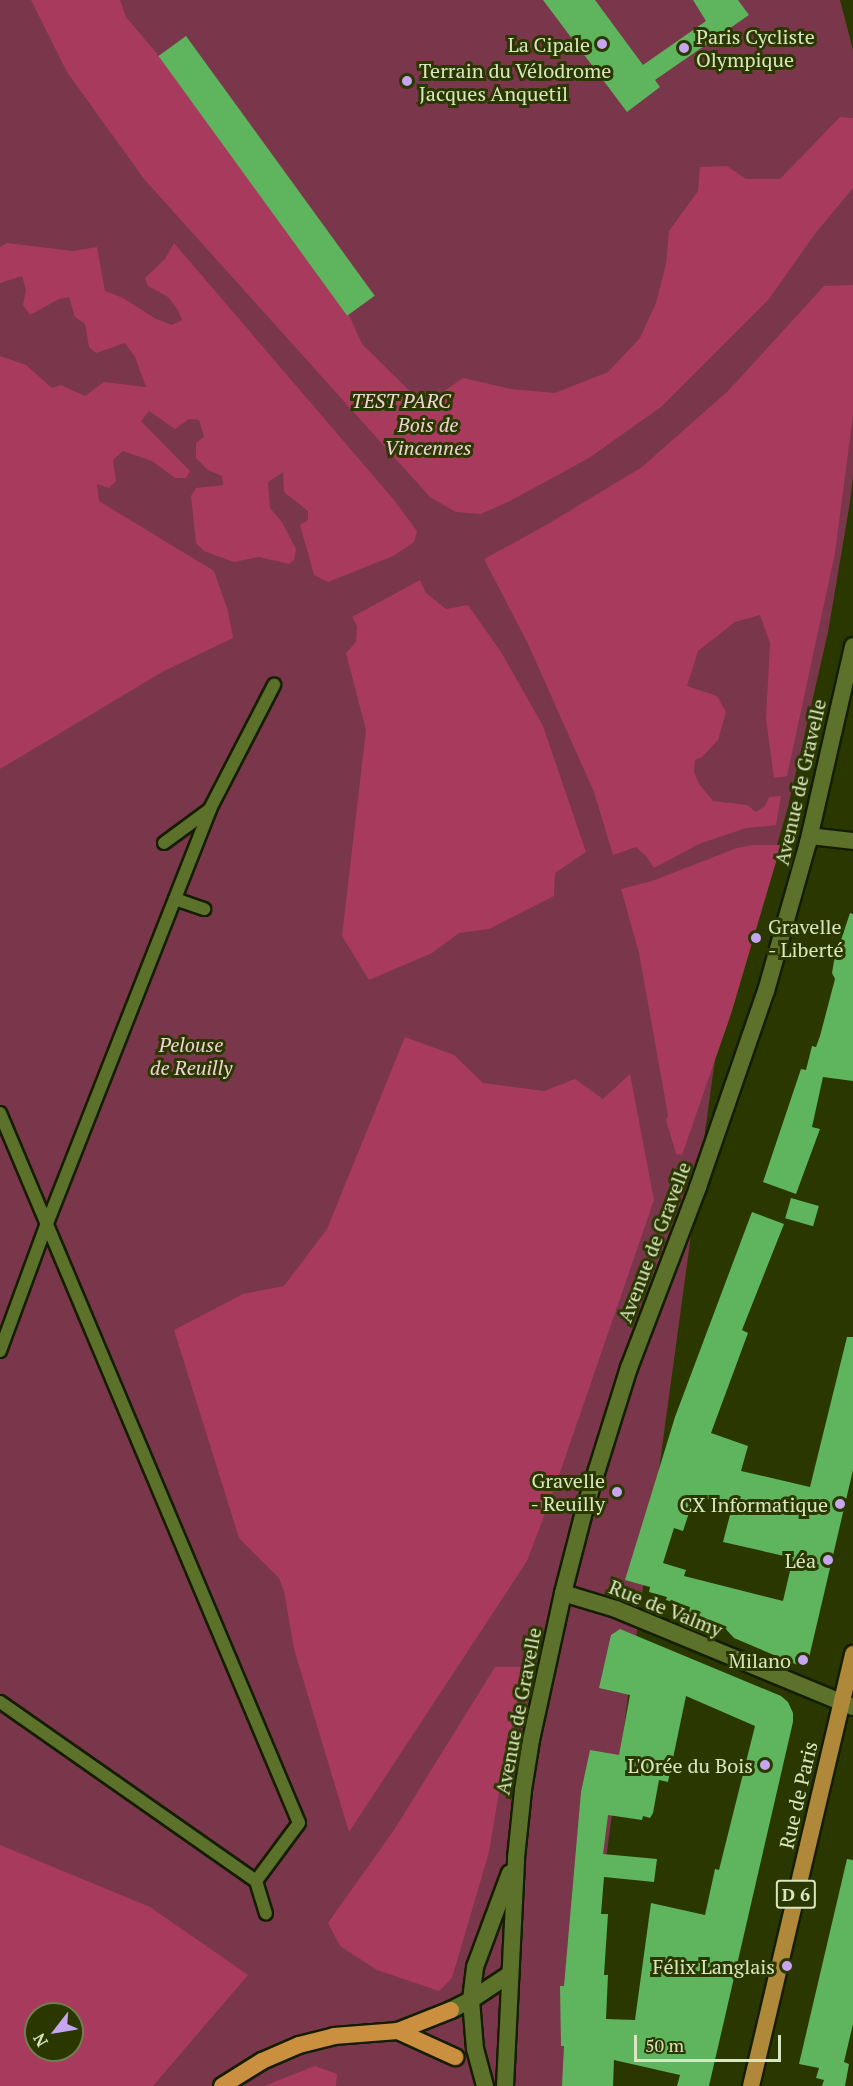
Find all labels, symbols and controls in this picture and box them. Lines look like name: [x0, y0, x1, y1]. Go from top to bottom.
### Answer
place label: Paris Cycliste Olympique: [696, 24, 815, 71]
place label: La Cipale: [508, 32, 590, 56]
marker: La Cipale: [595, 37, 609, 51]
marker: Paris Cycliste Olympique: [677, 41, 691, 55]
place label: Terrain du Vélodrome Jacques Anquetil: [419, 58, 612, 105]
marker: Terrain du Vélodrome Jacques Anquetil: [400, 74, 414, 88]
park label: TEST PARC: [351, 388, 451, 412]
park label: Bois de Vincennes: [384, 413, 472, 460]
street label: Avenue de Gravelle: [769, 697, 831, 867]
place label: Gravelle - Liberté: [768, 915, 844, 962]
marker: Gravelle - Liberté: [749, 931, 763, 945]
park label: Pelouse de Reuilly: [150, 1032, 232, 1079]
street label: Avenue de Gravelle: [612, 1158, 696, 1326]
place label: Gravelle - Reuilly: [530, 1468, 605, 1515]
marker: Gravelle - Reuilly: [610, 1485, 624, 1499]
place label: CX Informatique: [679, 1492, 828, 1516]
marker: CX Informatique: [833, 1497, 847, 1511]
place label: Léa: [785, 1548, 816, 1572]
marker: Léa: [821, 1553, 835, 1567]
street label: Rue de Valmy: [606, 1574, 726, 1642]
street label: Avenue de Gravelle: [490, 1625, 546, 1797]
place label: Milano: [729, 1648, 791, 1672]
marker: Milano: [796, 1653, 810, 1667]
street label: Rue de Paris: [774, 1739, 822, 1851]
place label: L'Orée du Bois: [628, 1753, 753, 1777]
marker: L'Orée du Bois: [758, 1758, 772, 1772]
road number: D 6: [775, 1879, 817, 1909]
place label: Félix Langlais: [653, 1954, 775, 1978]
marker: Félix Langlais: [780, 1959, 794, 1973]
north arrow: [24, 2002, 84, 2062]
scale bar: [637, 2023, 784, 2061]
text: N: [28, 2029, 53, 2051]
text: 50 m: [645, 2033, 684, 2057]

